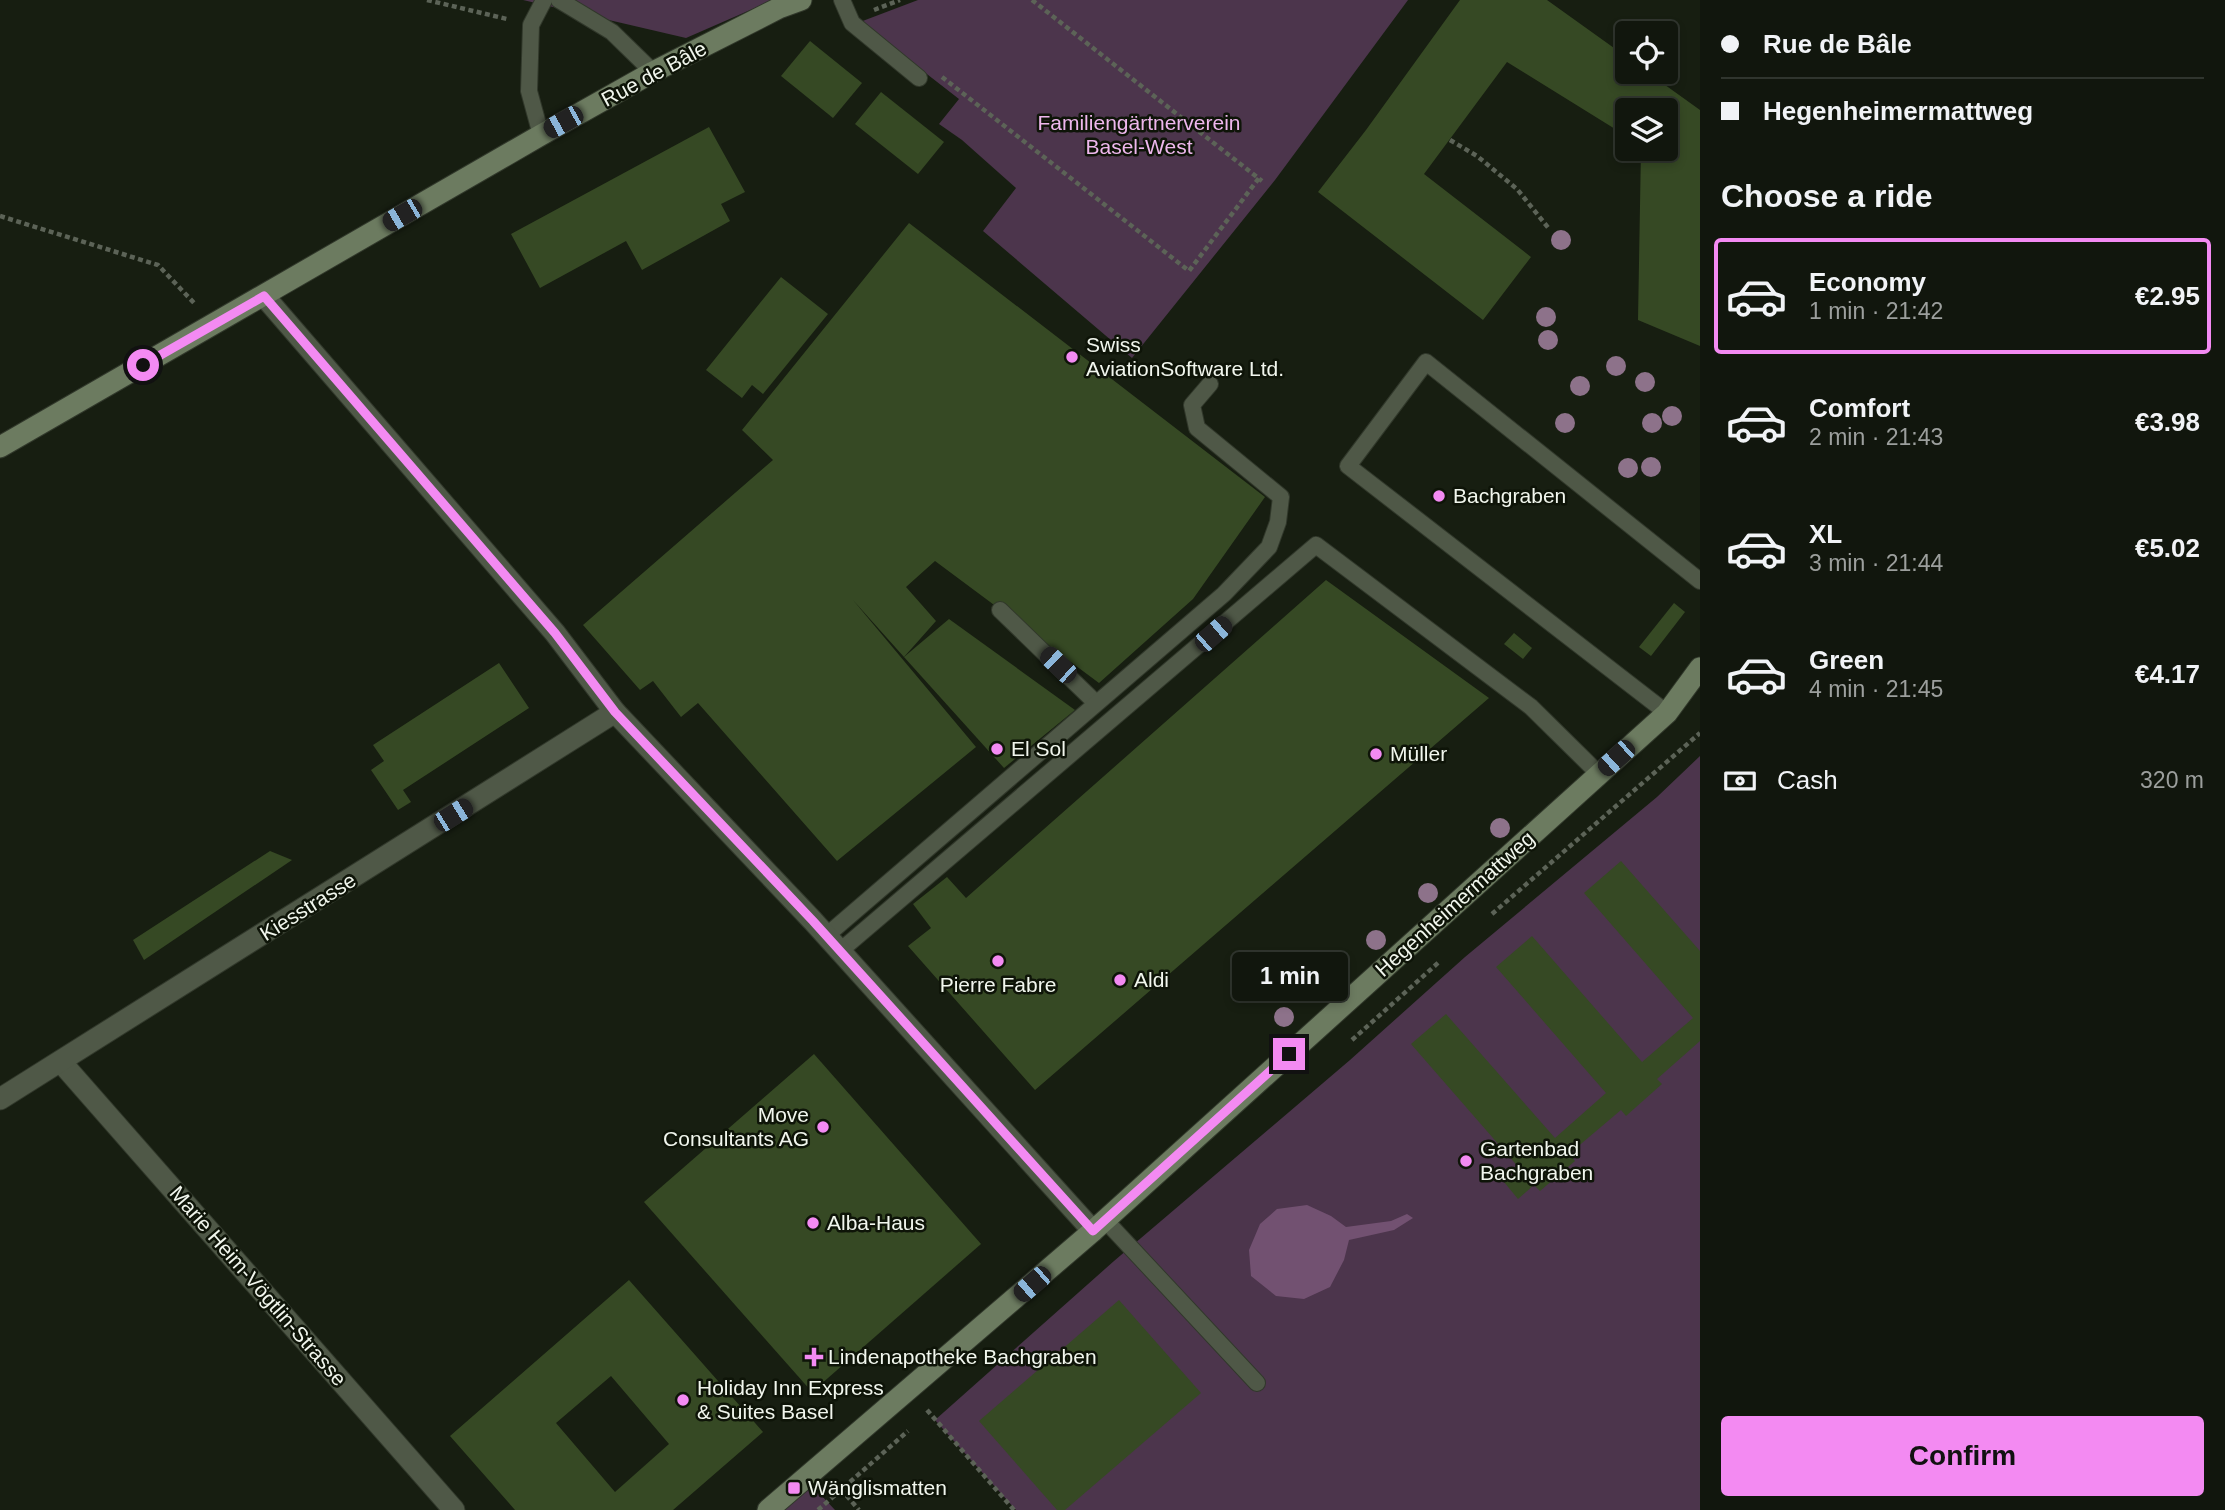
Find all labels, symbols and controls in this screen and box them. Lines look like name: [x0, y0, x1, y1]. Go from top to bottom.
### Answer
map controls: [1615, 21, 1678, 161]
button: locate: [1615, 21, 1678, 84]
text: Rue de Bâle: [1763, 29, 1912, 59]
street label: Rue de Bâle: [597, 36, 710, 111]
text: Hegenheimermattweg: [1763, 96, 2033, 126]
button: layers: [1615, 98, 1678, 161]
car: [540, 103, 587, 141]
park label: Familiengärtnerverein Basel-West: [1037, 111, 1241, 158]
text: Choose a ride: [1721, 178, 1933, 214]
car: [379, 195, 426, 235]
icon: car: [1725, 265, 1788, 328]
text: Economy: [1809, 267, 1926, 297]
text: €2.95: [2135, 281, 2200, 311]
text: 1 min · 21:42: [1809, 298, 1943, 324]
place label: Swiss AviationSoftware Ltd.: [1086, 333, 1284, 380]
route start: [127, 349, 159, 381]
marker: Swiss AviationSoftware Ltd.: [1064, 349, 1080, 365]
icon: car: [1725, 391, 1788, 454]
text: Comfort: [1809, 393, 1910, 423]
text: €3.98: [2135, 407, 2200, 437]
text: 2 min · 21:43: [1809, 424, 1943, 450]
place label: Bachgraben: [1453, 484, 1566, 507]
marker: Bachgraben: [1431, 488, 1447, 504]
icon: car: [1725, 517, 1788, 580]
text: XL: [1809, 519, 1842, 549]
text: €5.02: [2135, 533, 2200, 563]
text: 3 min · 21:44: [1809, 550, 1943, 576]
car: [1191, 612, 1236, 656]
car: [1036, 643, 1081, 687]
icon: car: [1725, 643, 1788, 706]
text: Green: [1809, 645, 1884, 675]
text: €4.17: [2135, 659, 2200, 689]
text: 4 min · 21:45: [1809, 676, 1943, 702]
car: [1594, 736, 1639, 780]
place label: El Sol: [1011, 737, 1066, 760]
marker: El Sol: [989, 741, 1005, 757]
place label: Müller: [1390, 742, 1447, 765]
marker: Müller: [1368, 746, 1384, 762]
icon: cash: [1721, 762, 1759, 800]
text: Cash: [1777, 765, 1838, 795]
text: 320 m: [2140, 767, 2204, 793]
car: [430, 795, 477, 835]
street label: Hegenheimermattweg: [1371, 826, 1539, 981]
street label: Kiesstrasse: [256, 868, 360, 945]
marker: Pierre Fabre: [990, 953, 1006, 969]
callout: 1 min: [1231, 953, 1347, 1002]
text: 1 min: [1260, 963, 1320, 989]
place label: Aldi: [1134, 968, 1169, 991]
marker: Aldi: [1112, 972, 1128, 988]
place label: Pierre Fabre: [940, 973, 1056, 996]
route end: [1273, 1038, 1305, 1070]
place label: Move Consultants AG: [663, 1103, 809, 1150]
marker: Move Consultants AG: [815, 1119, 831, 1135]
place label: Gartenbad Bachgraben: [1480, 1137, 1593, 1184]
marker: Gartenbad Bachgraben: [1458, 1153, 1474, 1169]
street label: Marie Heim-Vögtlin-Strasse: [165, 1181, 351, 1390]
place label: Alba-Haus: [827, 1211, 925, 1234]
marker: Alba-Haus: [805, 1215, 821, 1231]
car: [1010, 1262, 1055, 1306]
place label: Lindenapotheke Bachgraben: [828, 1345, 1097, 1368]
marker: Lindenapotheke Bachgraben: [806, 1349, 822, 1365]
place label: Holiday Inn Express & Suites Basel: [697, 1376, 884, 1423]
marker: Holiday Inn Express & Suites Basel: [675, 1392, 691, 1408]
button: Confirm: [1721, 1416, 2204, 1496]
place label: Wänglismatten: [808, 1476, 947, 1499]
marker: Wänglismatten: [786, 1480, 802, 1496]

